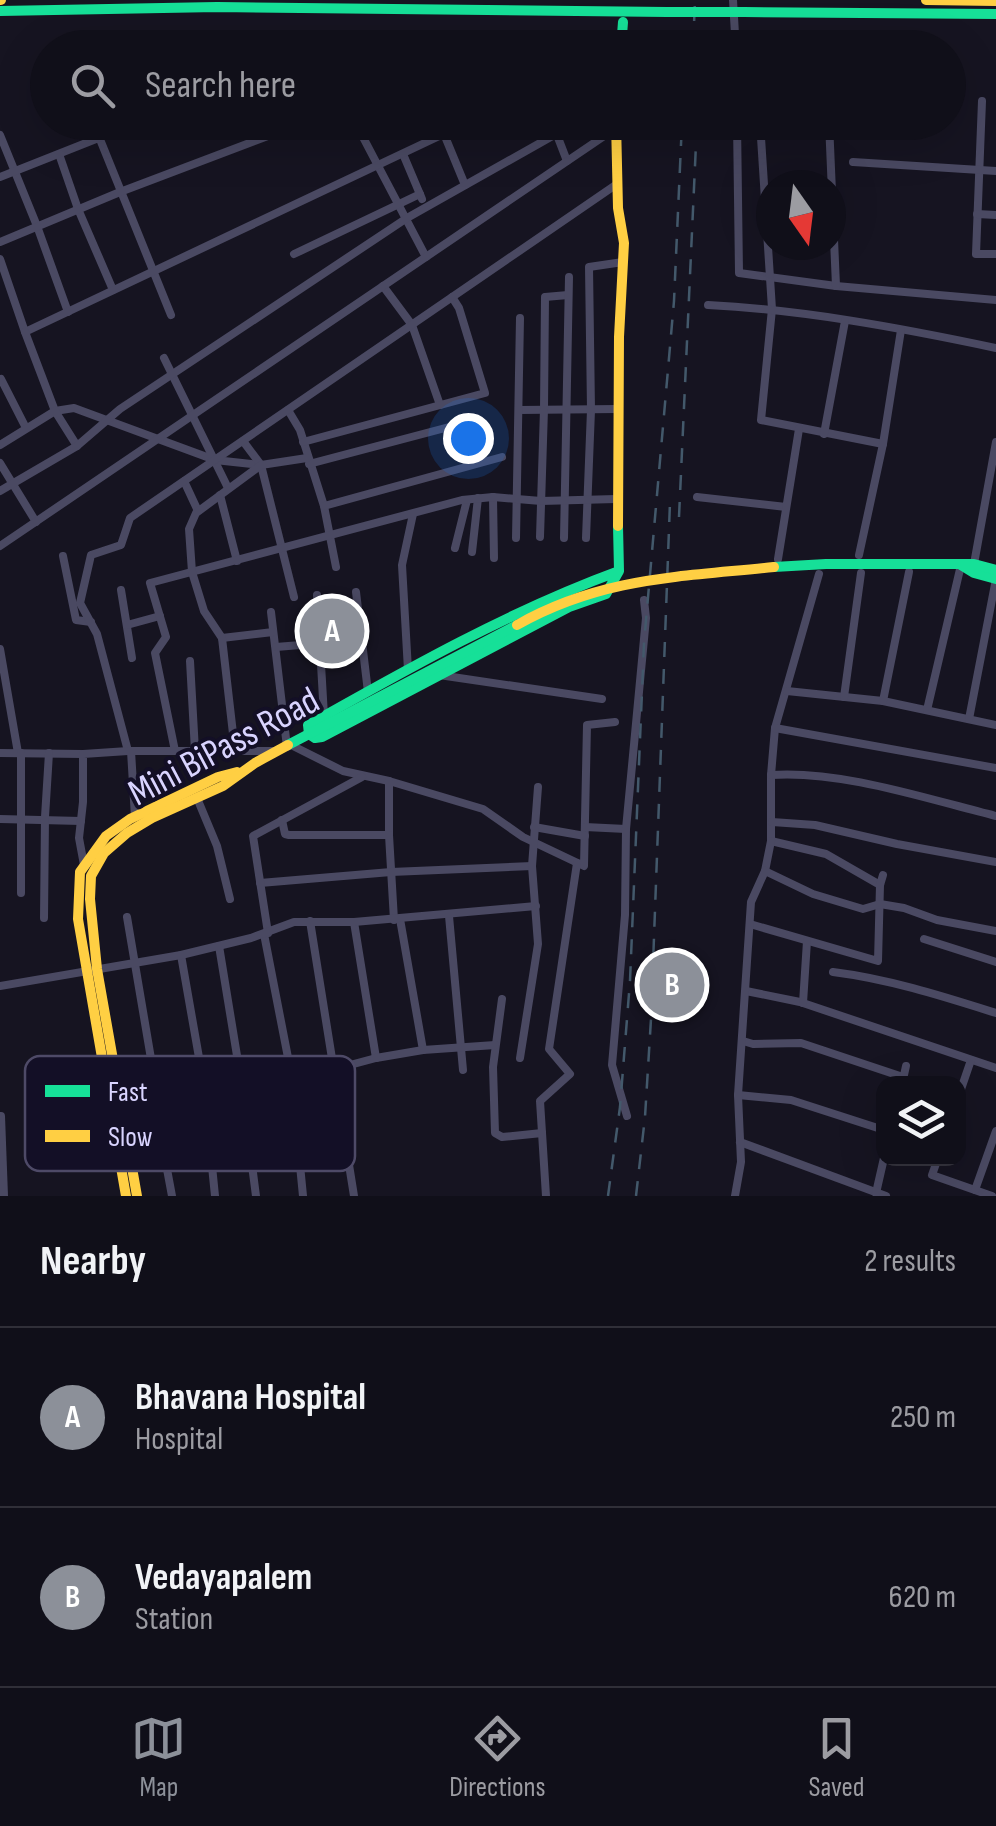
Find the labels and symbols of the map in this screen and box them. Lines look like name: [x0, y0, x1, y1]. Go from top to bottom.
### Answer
north arrow: [756, 170, 846, 260]
your location: [443, 413, 494, 464]
pin: A: [300, 594, 364, 668]
street label: Mini BiPass Road: [121, 678, 327, 816]
pin: B: [640, 948, 704, 1022]
legend: [25, 1056, 355, 1171]
text: Fast: [108, 1076, 147, 1109]
text: Slow: [108, 1121, 153, 1154]

